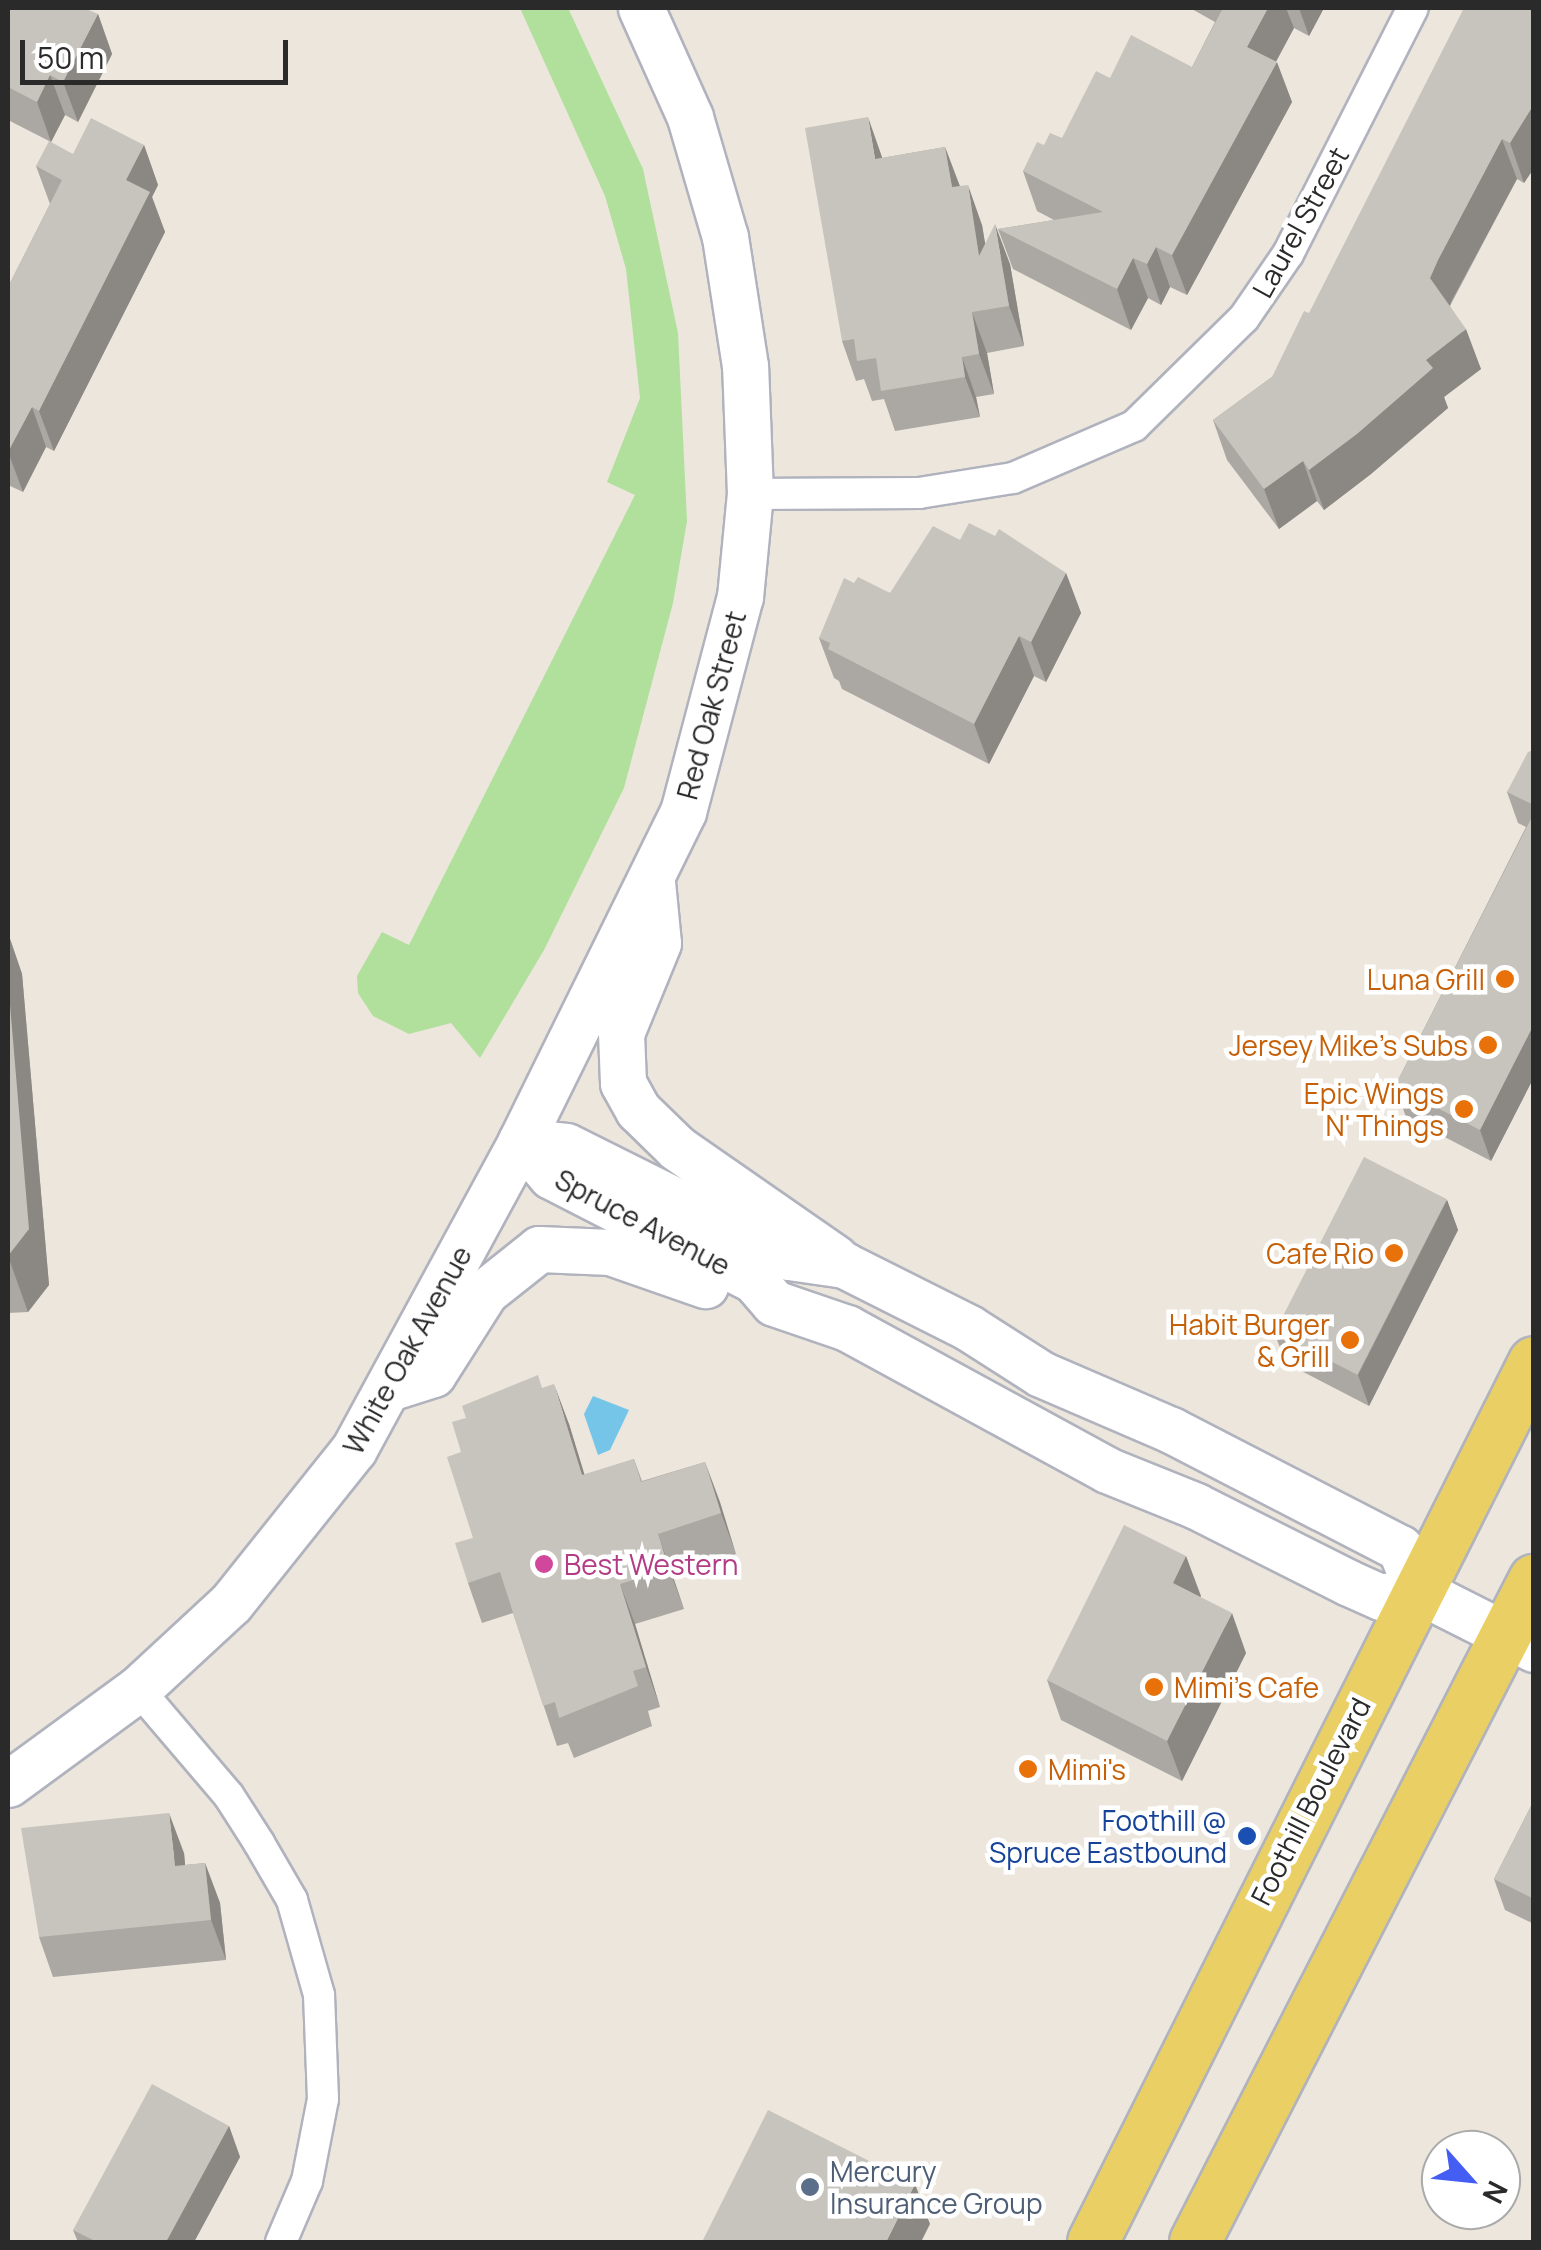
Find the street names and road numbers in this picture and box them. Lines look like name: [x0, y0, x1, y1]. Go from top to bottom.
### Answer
street label: Laurel Street: [1245, 141, 1355, 303]
street label: Red Oak Street: [670, 607, 752, 803]
street label: Spruce Avenue: [550, 1162, 736, 1282]
street label: White Oak Avenue: [336, 1240, 478, 1460]
street label: Foothill Boulevard: [1243, 1692, 1377, 1910]

